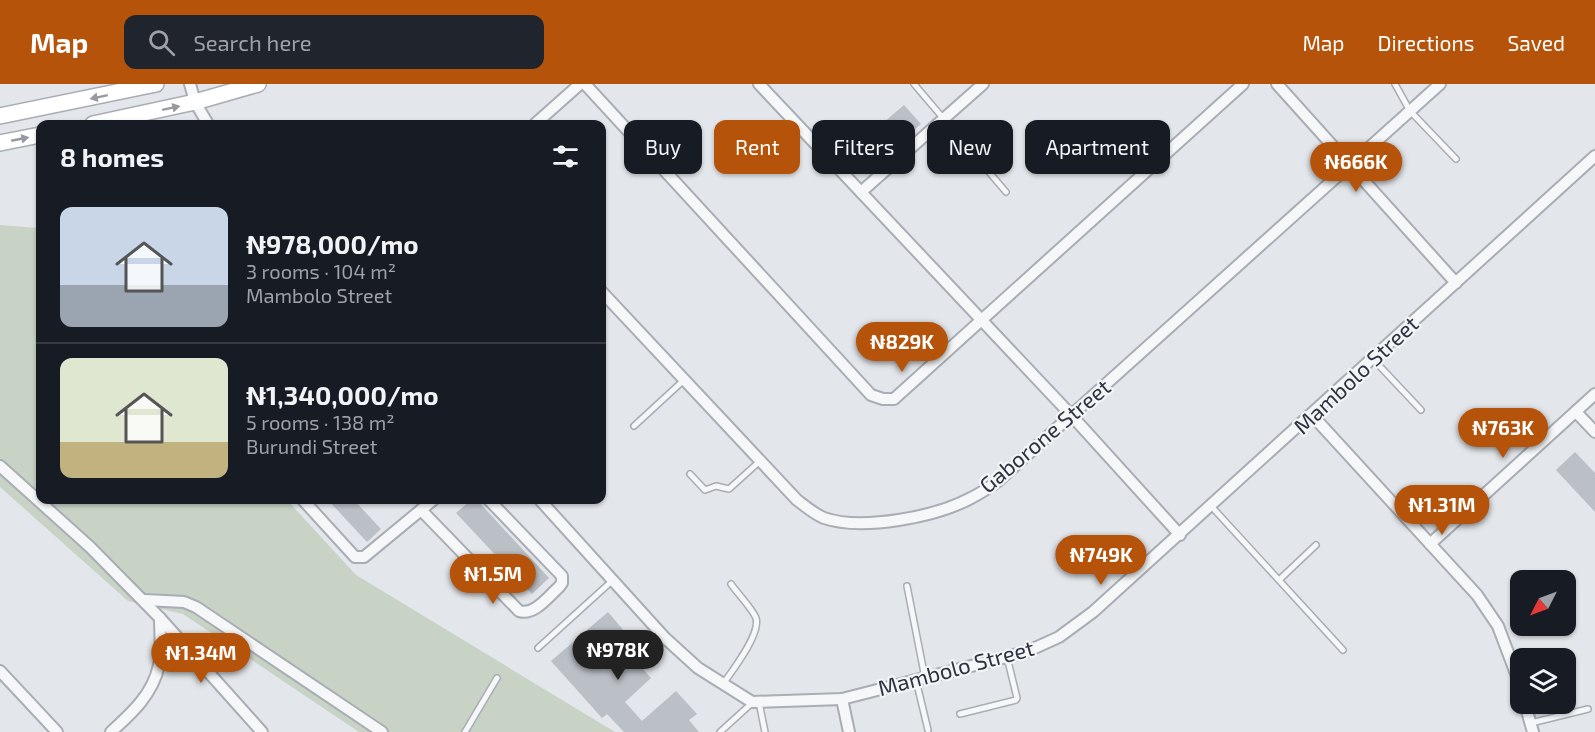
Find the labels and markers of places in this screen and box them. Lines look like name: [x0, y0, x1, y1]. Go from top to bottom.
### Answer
pin: ₦666K: [1314, 142, 1398, 193]
pin: ₦829K: [860, 322, 944, 373]
pin: ₦763K: [1461, 408, 1545, 459]
pin: ₦1.31M: [1393, 485, 1491, 536]
pin: ₦749K: [1059, 535, 1143, 586]
pin: ₦1.5M: [451, 554, 535, 605]
pin: ₦978K: [576, 630, 660, 681]
pin: ₦1.34M: [152, 633, 250, 684]

